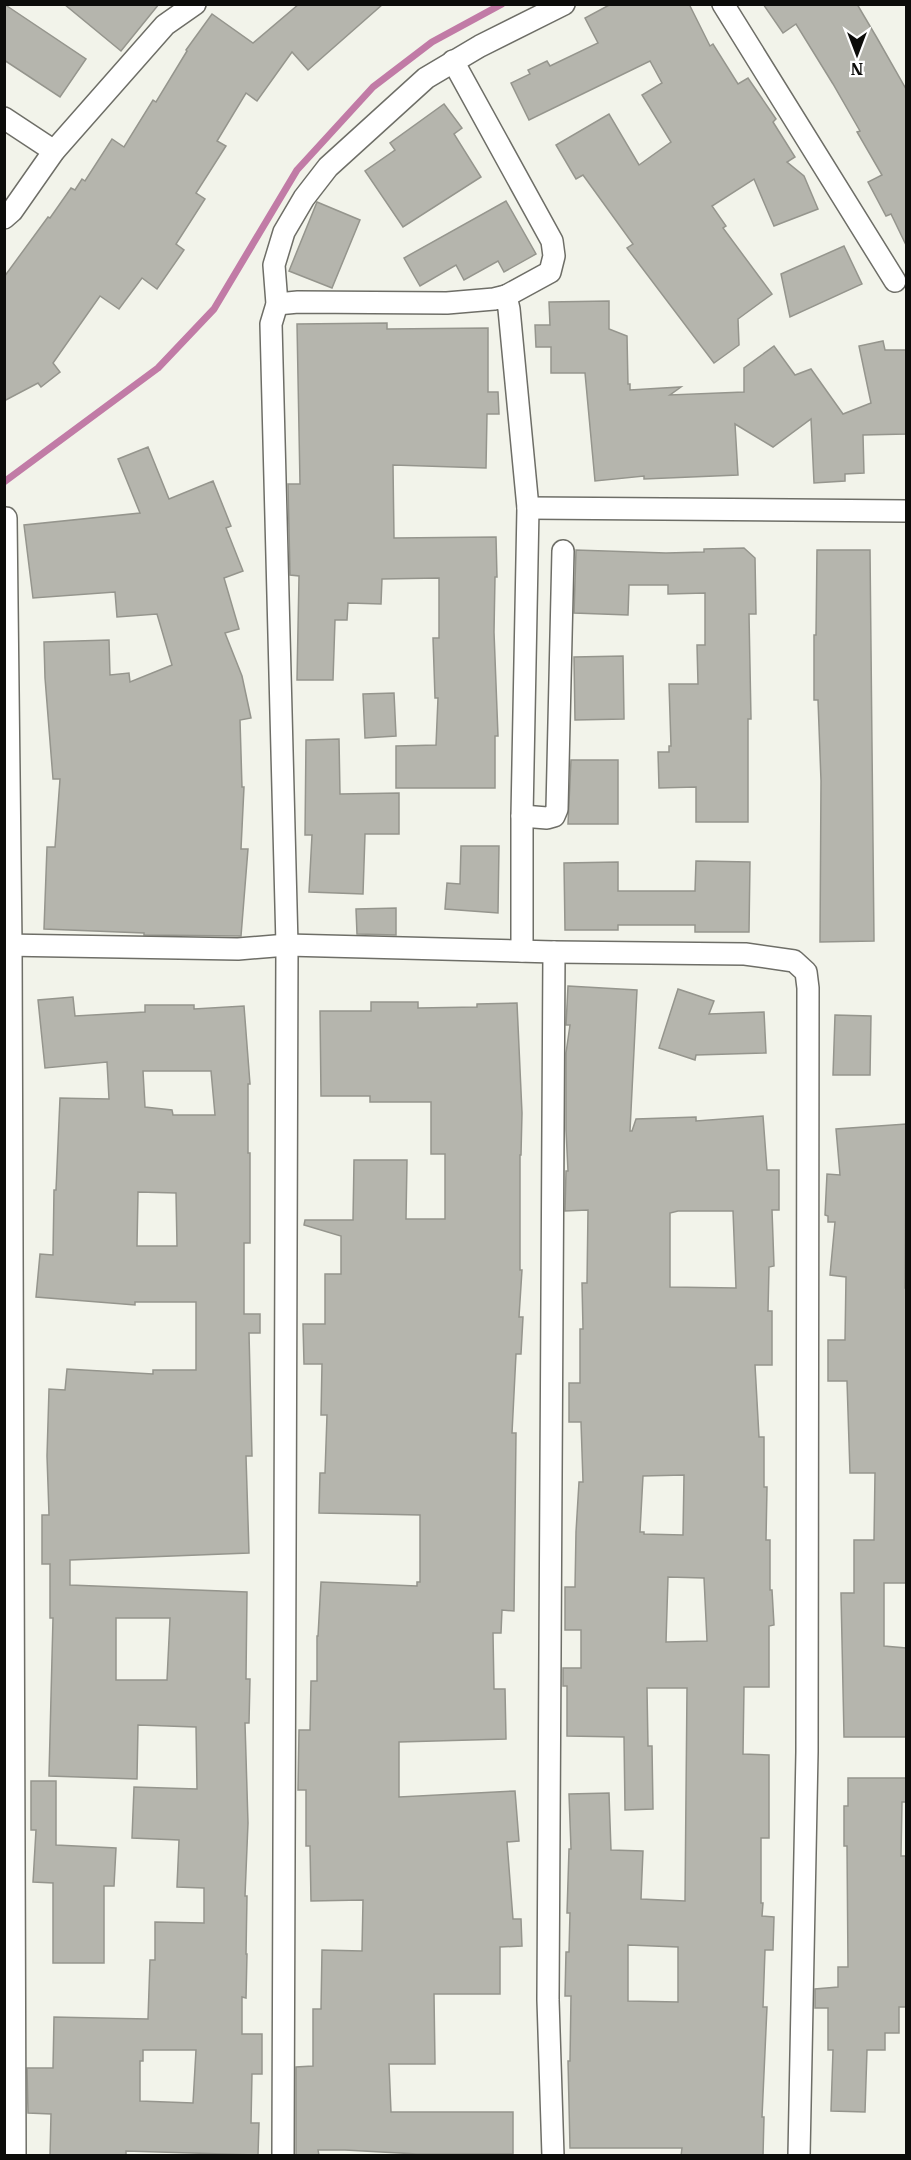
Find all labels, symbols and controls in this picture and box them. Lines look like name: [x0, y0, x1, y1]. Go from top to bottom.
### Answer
north arrow: [827, 24, 887, 84]
text: N: [851, 59, 863, 79]

